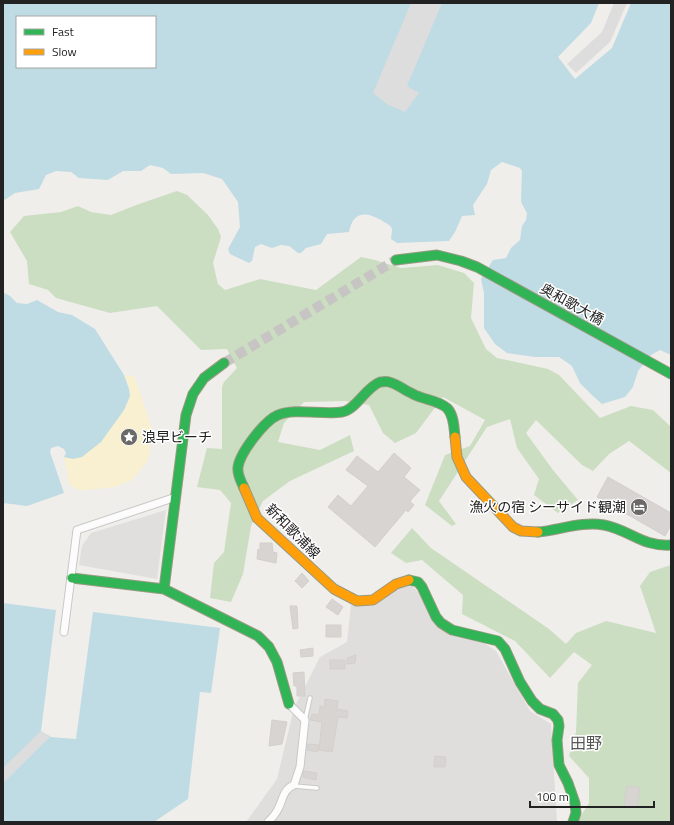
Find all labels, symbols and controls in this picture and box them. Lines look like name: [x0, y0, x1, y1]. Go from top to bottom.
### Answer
legend: [16, 16, 156, 68]
text: Fast: [52, 22, 75, 41]
text: Slow: [52, 42, 77, 61]
street label: 奥和歌大橋: [537, 277, 608, 330]
place label: 浪早ビーチ: [142, 426, 212, 447]
place icon: 浪早ビーチ: [119, 427, 139, 447]
place label: 漁火の宿 シーサイド観潮: [469, 496, 626, 517]
hotel icon: 漁火の宿 シーサイド観潮: [629, 497, 649, 517]
street label: 新和歌浦線: [261, 498, 326, 563]
district label: 田野: [570, 731, 602, 755]
scale bar: [530, 783, 654, 809]
text: 100 m: [536, 787, 569, 806]

